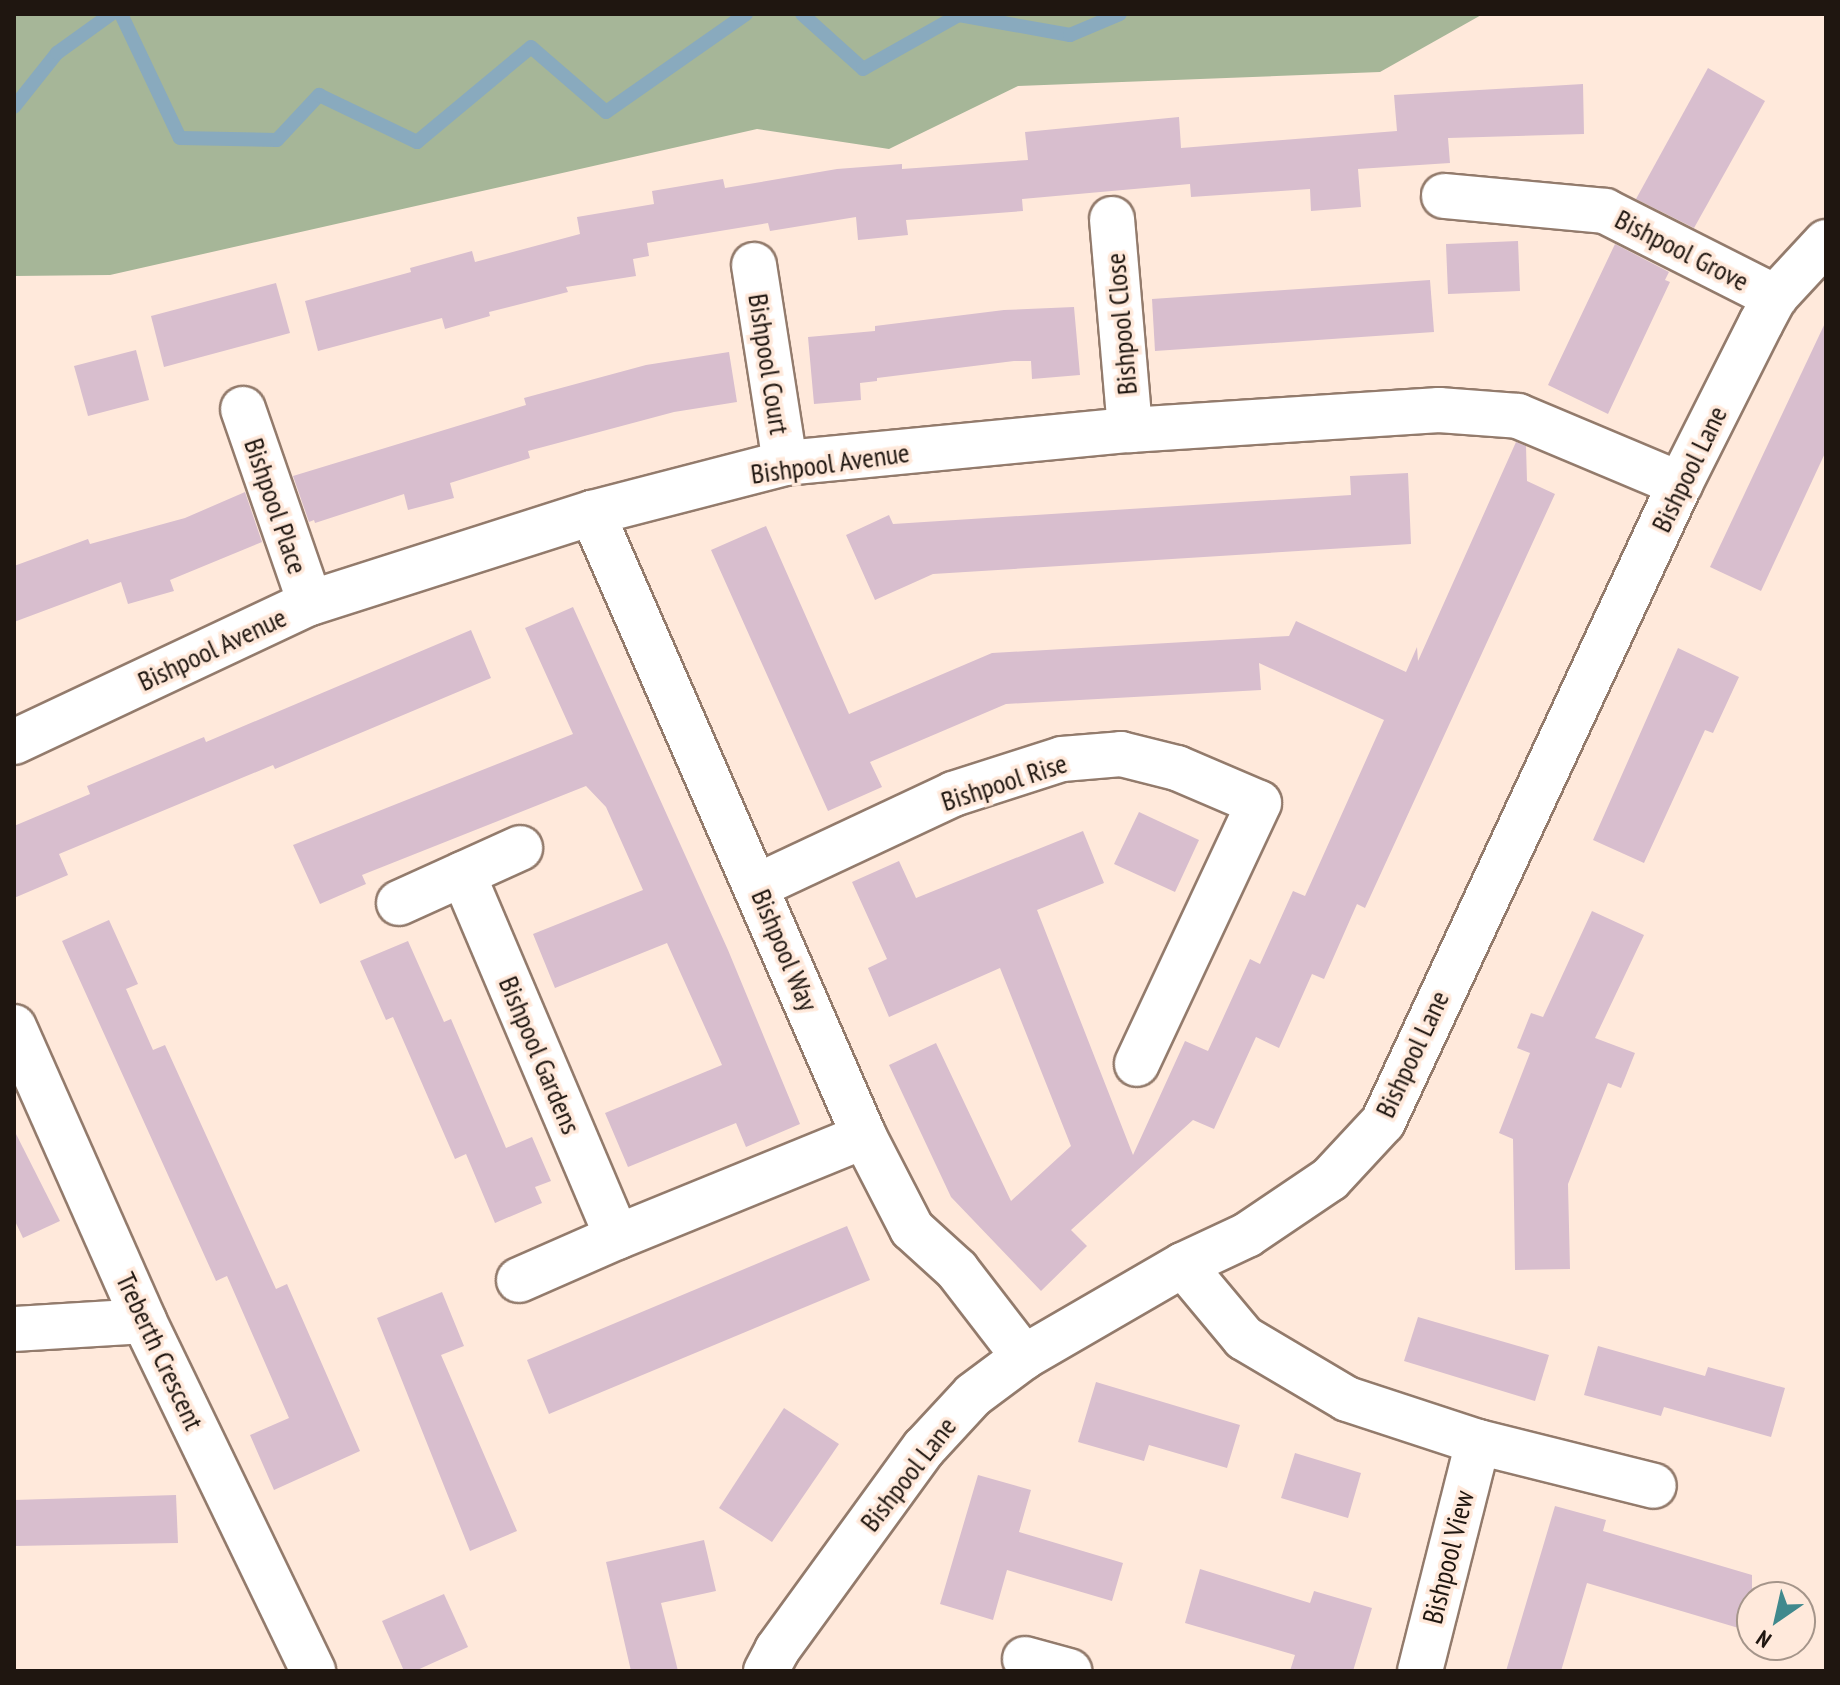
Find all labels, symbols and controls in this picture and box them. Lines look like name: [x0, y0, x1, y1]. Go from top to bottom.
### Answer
street label: Bishpool Grove: [1610, 202, 1754, 298]
street label: Bishpool Close: [1098, 252, 1144, 396]
street label: Bishpool Court: [741, 291, 797, 437]
street label: Bishpool Lane: [1644, 400, 1734, 538]
street label: Bishpool Place: [237, 434, 315, 578]
street label: Bishpool Avenue: [748, 435, 912, 491]
street label: Bishpool Avenue: [132, 600, 292, 698]
street label: Bishpool Rise: [937, 746, 1071, 818]
street label: Bishpool Way: [744, 884, 826, 1016]
street label: Bishpool Gardens: [492, 971, 588, 1139]
street label: Bishpool Lane: [1368, 985, 1456, 1123]
street label: Treberth Crescent: [109, 1267, 211, 1435]
street label: Bishpool Lane: [853, 1410, 963, 1538]
street label: Bishpool View: [1415, 1487, 1481, 1627]
north arrow: [1736, 1581, 1816, 1661]
text: N: [1751, 1624, 1776, 1654]

